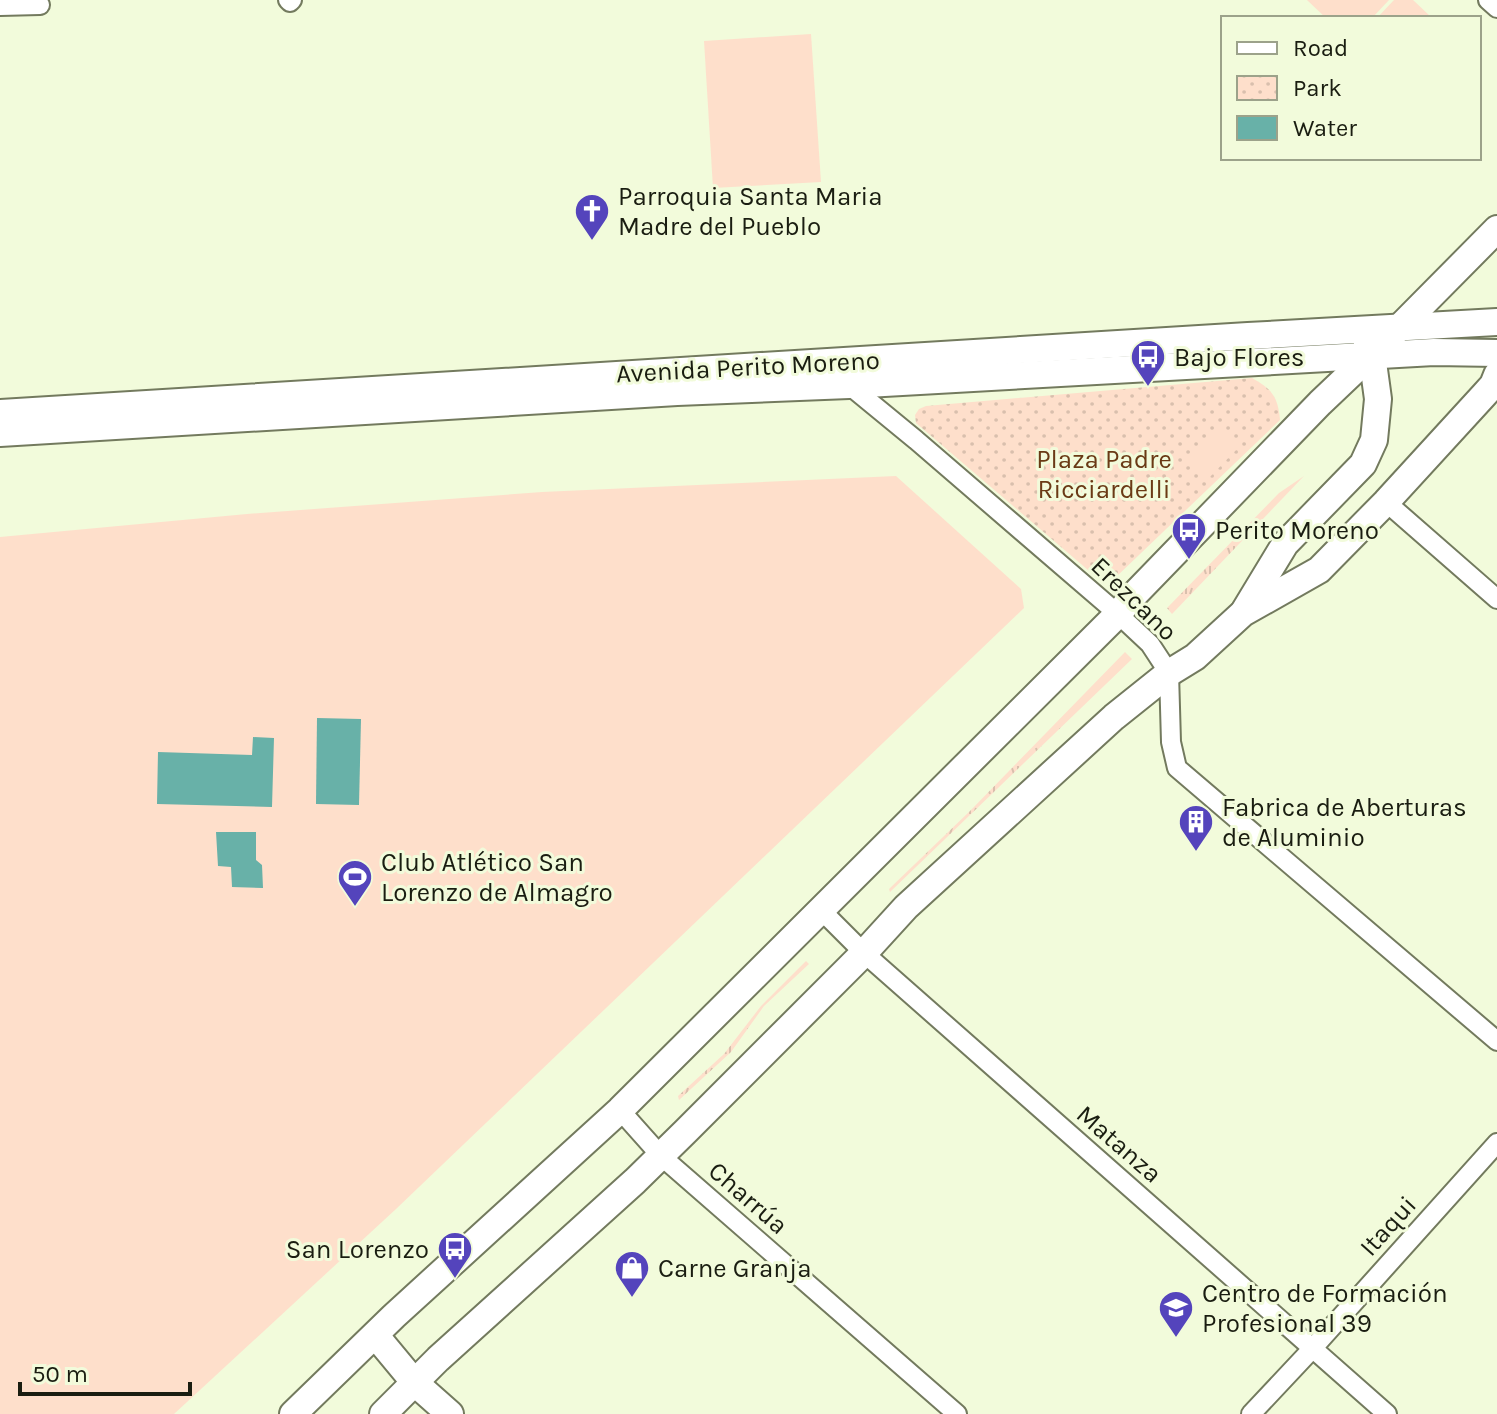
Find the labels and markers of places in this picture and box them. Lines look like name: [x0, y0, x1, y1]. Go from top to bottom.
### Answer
place label: Parroquia Santa Maria Madre del Pueblo: [618, 181, 883, 242]
church icon: Parroquia Santa Maria Madre del Pueblo: [573, 192, 611, 242]
bus stop icon: Bajo Flores: [1129, 338, 1167, 388]
place label: Bajo Flores: [1174, 342, 1305, 373]
bus stop icon: Perito Moreno: [1170, 511, 1208, 561]
place label: Perito Moreno: [1215, 515, 1379, 546]
place label: Fabrica de Aberturas de Aluminio: [1222, 792, 1467, 853]
building icon: Fabrica de Aberturas de Aluminio: [1177, 803, 1215, 853]
place label: Club Atlético San Lorenzo de Almagro: [381, 847, 613, 908]
sports icon: Club Atlético San Lorenzo de Almagro: [336, 858, 374, 908]
bus stop icon: San Lorenzo: [436, 1230, 474, 1280]
place label: San Lorenzo: [286, 1234, 429, 1265]
shop icon: Carne Granja: [613, 1249, 651, 1299]
place label: Carne Granja: [658, 1253, 811, 1284]
place label: Centro de Formación Profesional 39: [1202, 1278, 1448, 1339]
school or university icon: Centro de Formación Profesional 39: [1157, 1289, 1195, 1339]

